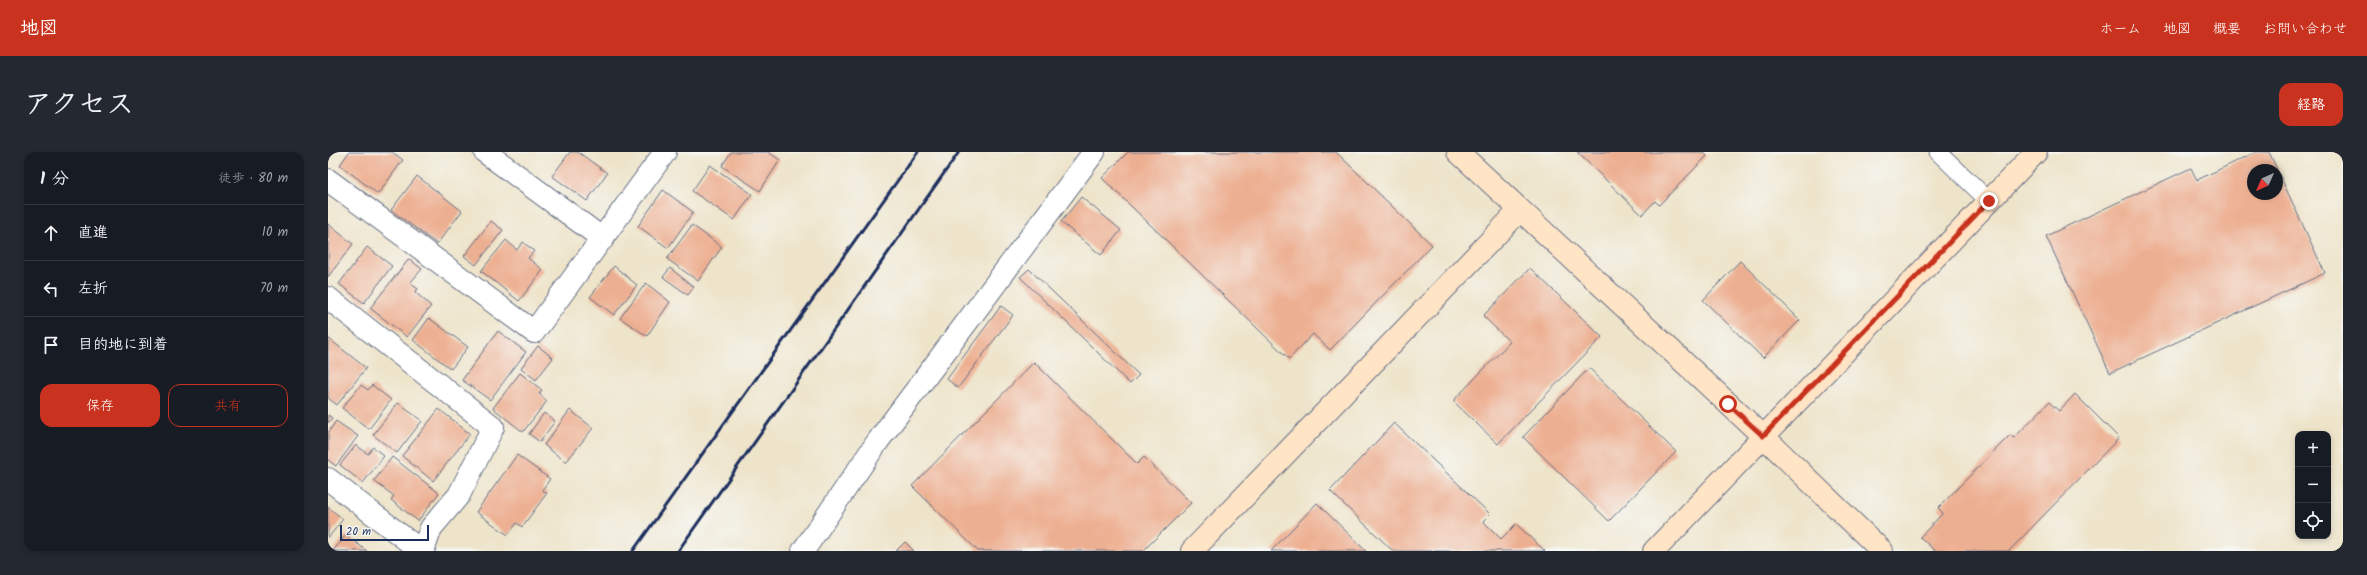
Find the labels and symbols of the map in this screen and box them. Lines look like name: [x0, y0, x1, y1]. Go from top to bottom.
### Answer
north arrow: [2247, 164, 2283, 200]
route end: [1980, 192, 1998, 210]
route start: [1719, 395, 1737, 413]
scale bar: [340, 523, 429, 542]

